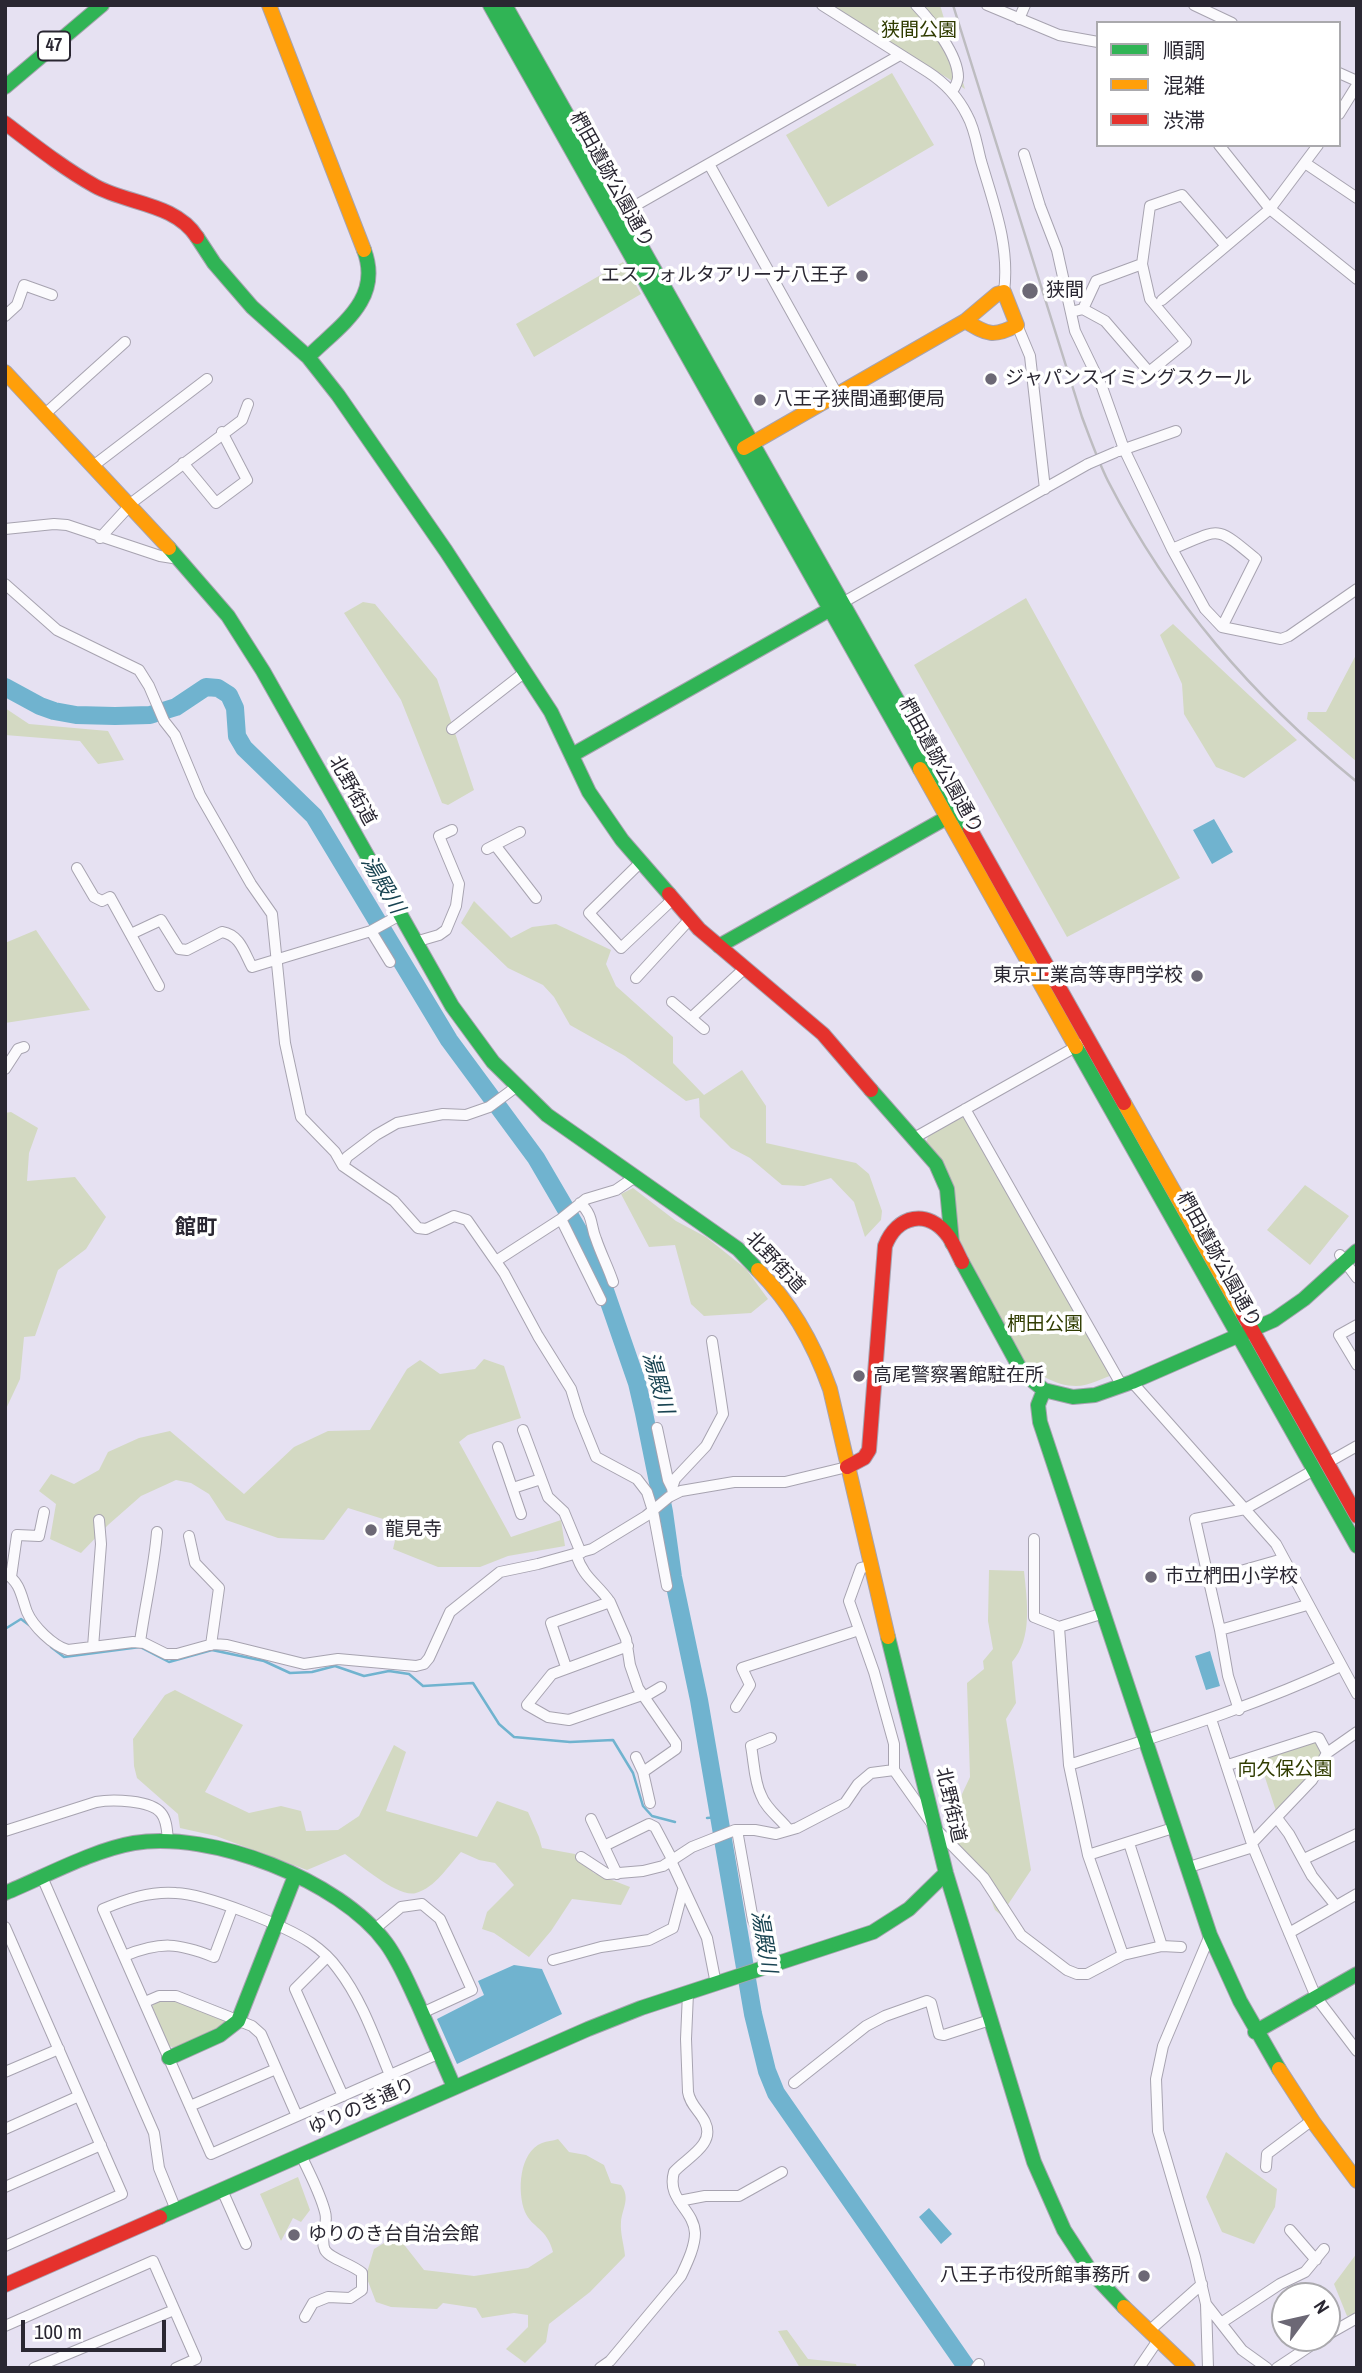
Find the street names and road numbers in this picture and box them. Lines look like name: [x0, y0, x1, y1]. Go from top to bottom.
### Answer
road number: 47: [38, 32, 70, 60]
street label: 椚田遺跡公園通り: [564, 108, 658, 252]
street label: 椚田遺跡公園通り: [893, 694, 987, 838]
street label: 北野街道: [324, 752, 380, 830]
street label: 椚田遺跡公園通り: [1171, 1188, 1265, 1332]
street label: 北野街道: [741, 1227, 809, 1299]
street label: 北野街道: [930, 1765, 970, 1845]
street label: ゆりのき通り: [305, 2073, 419, 2141]

